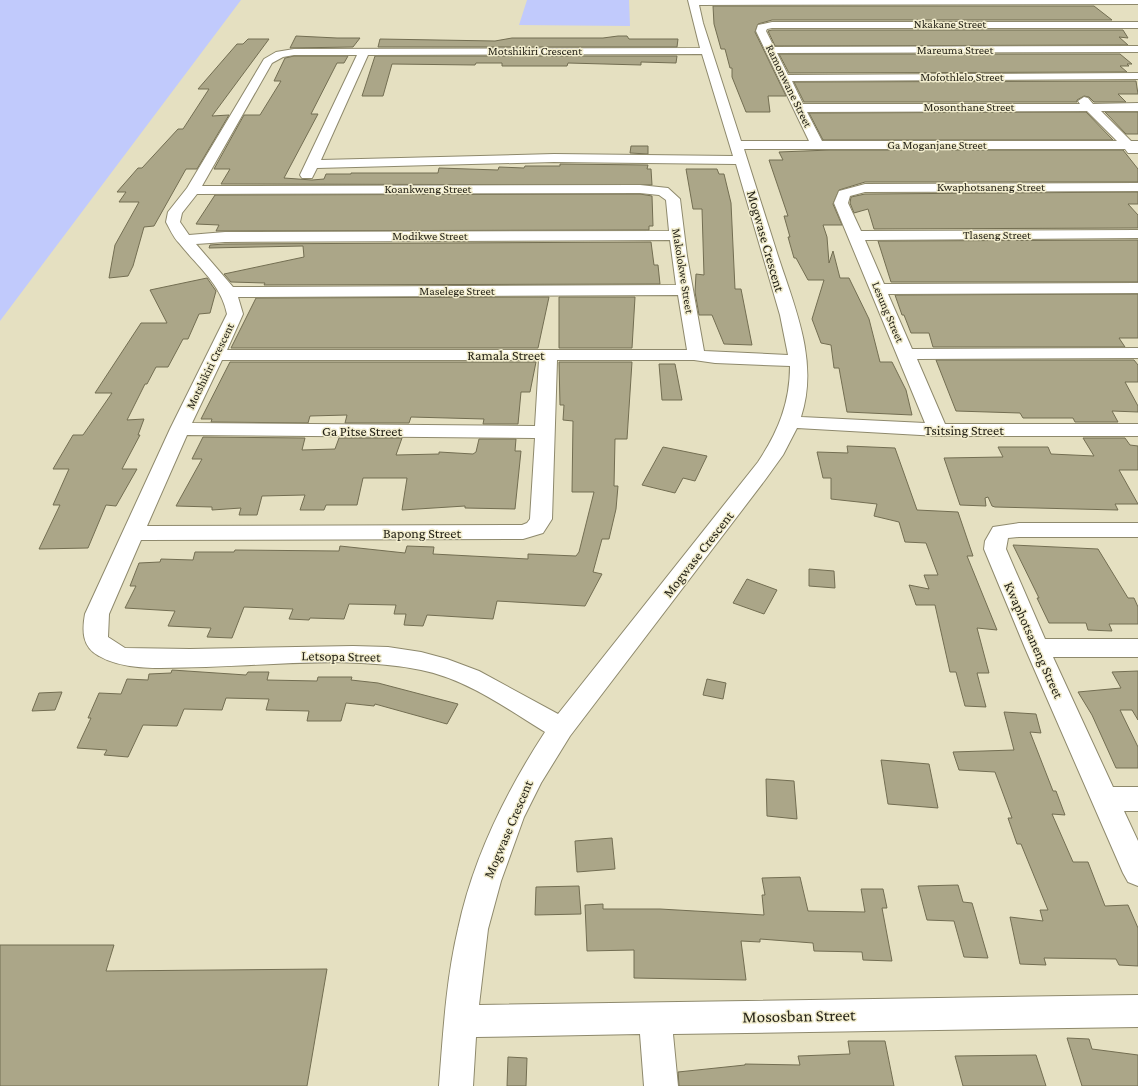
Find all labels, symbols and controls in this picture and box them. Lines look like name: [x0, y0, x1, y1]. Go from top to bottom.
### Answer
street label: Nkakane Street: [914, 17, 987, 31]
street label: Ramonwane Street: [763, 42, 816, 131]
street label: Mareuma Street: [917, 43, 994, 57]
street label: Motshikiri Crescent: [488, 44, 583, 58]
street label: Mofothlelo Street: [920, 70, 1005, 84]
street label: Mosonthane Street: [923, 100, 1016, 114]
street label: Ga Moganjane Street: [887, 138, 988, 152]
street label: Kwaphotsaneng Street: [937, 180, 1046, 194]
street label: Koankweng Street: [385, 182, 472, 196]
street label: Mogwase Crescent: [744, 188, 788, 294]
street label: Makolokwe Street: [669, 227, 697, 316]
street label: Tlaseng Street: [963, 228, 1032, 242]
street label: Modikwe Street: [392, 229, 469, 243]
street label: Lesung Street: [869, 279, 908, 346]
street label: Maselege Street: [419, 284, 496, 298]
street label: Motshikiri Crescent: [183, 320, 237, 411]
street label: Ramala Street: [467, 347, 545, 363]
street label: Tsitsing Street: [924, 422, 1004, 438]
street label: Ga Pitse Street: [322, 423, 402, 439]
street label: Mogwase Crescent: [659, 507, 737, 600]
street label: Bapong Street: [383, 525, 461, 541]
street label: Kwaphotsaneng Street: [1001, 579, 1067, 701]
street label: Letsopa Street: [301, 647, 381, 665]
street label: Mogwase Crescent: [480, 777, 536, 880]
street label: Mososban Street: [742, 1006, 856, 1026]

